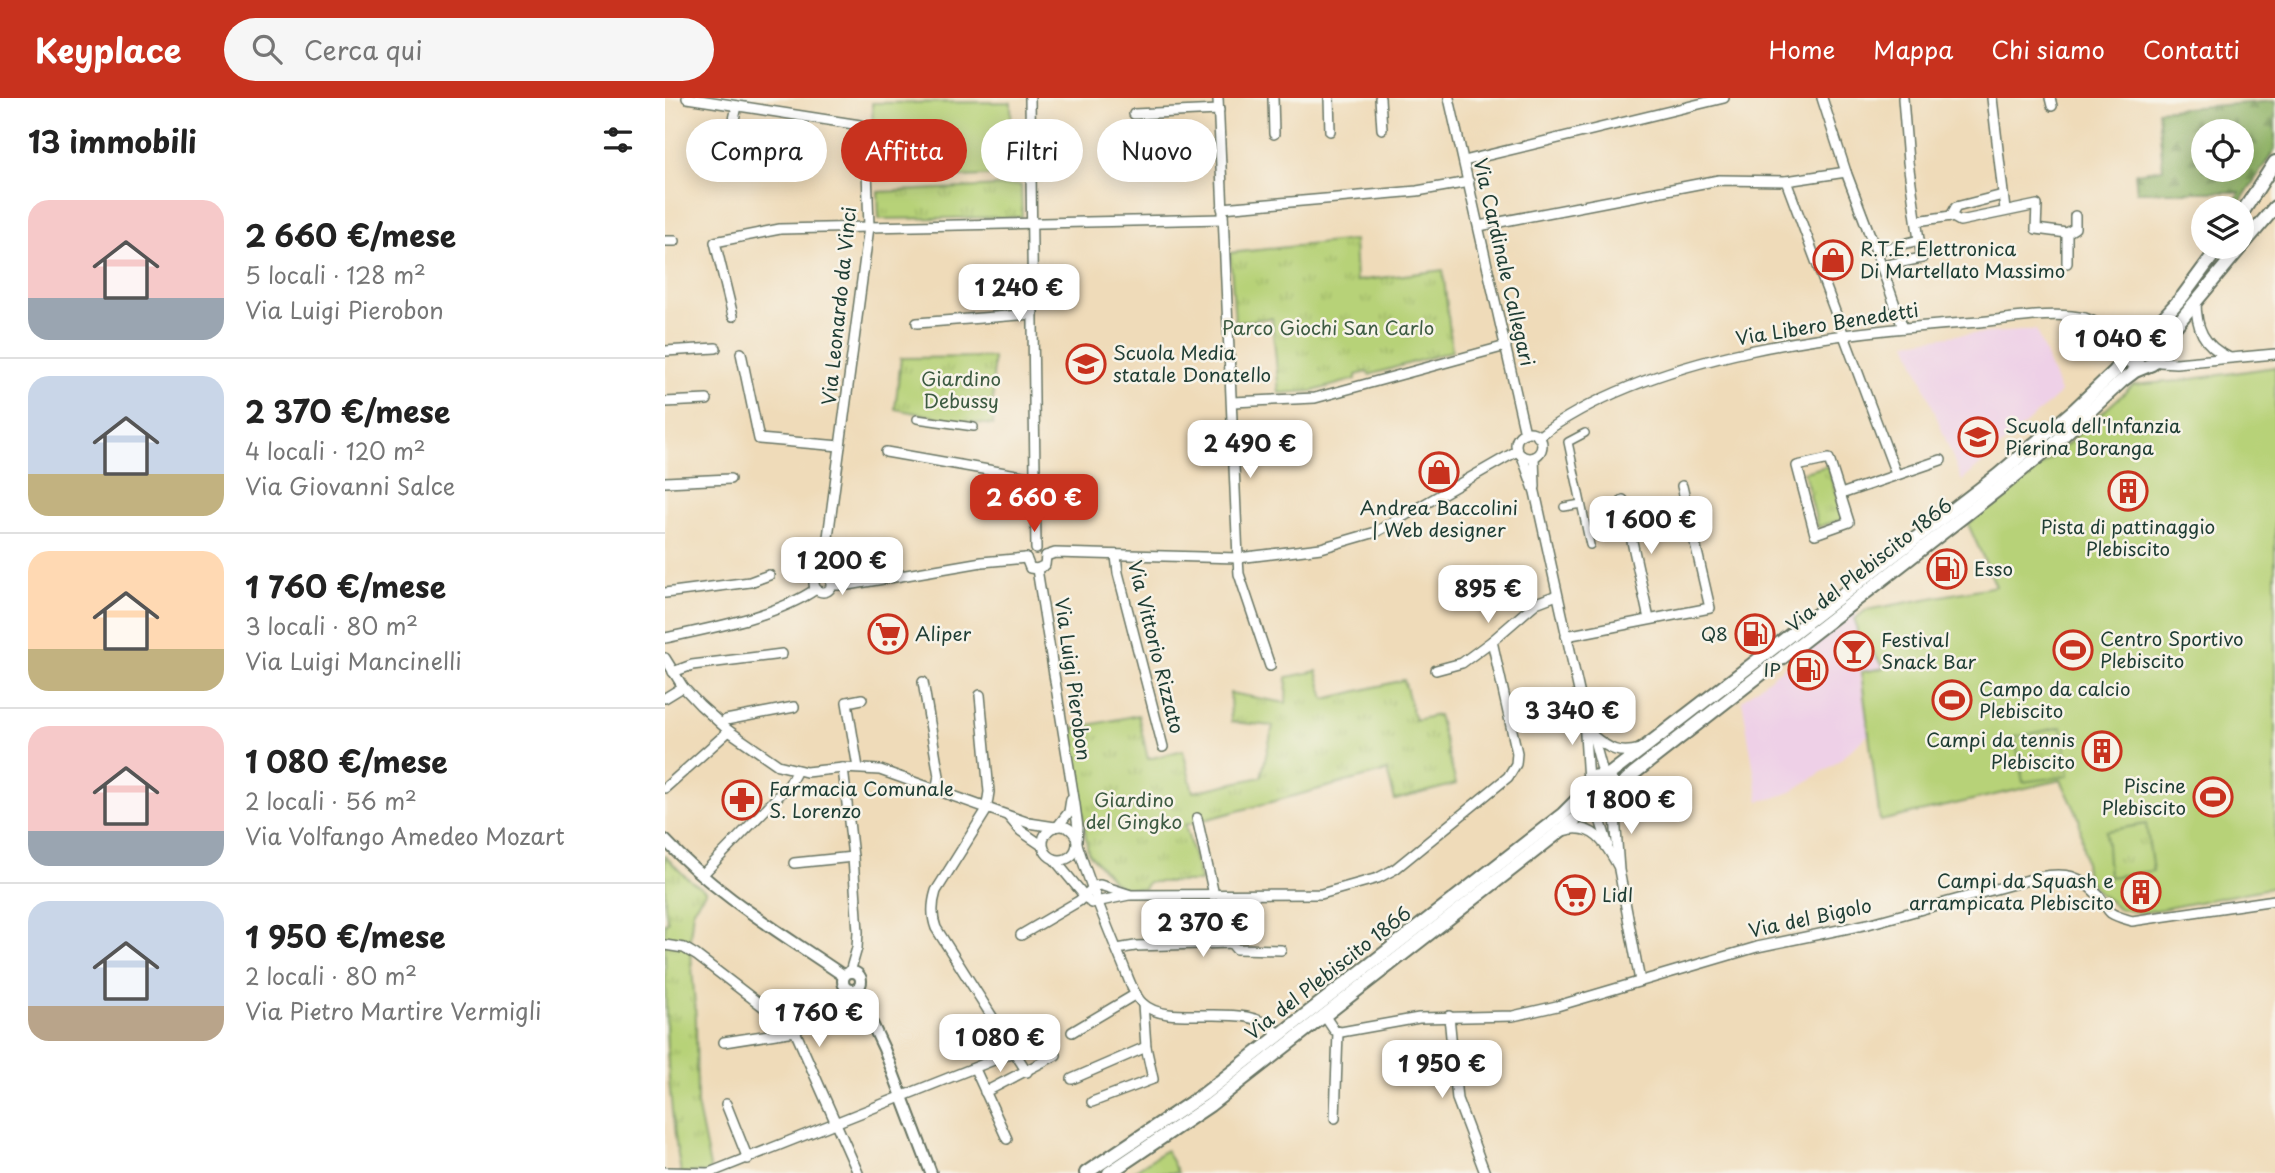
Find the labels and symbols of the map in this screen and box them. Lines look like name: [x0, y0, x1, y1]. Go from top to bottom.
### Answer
street label: Via Cardinale Callegari: [1467, 155, 1543, 369]
street label: Via Leonardo da Vinci: [814, 205, 862, 407]
place label: R.T.E. Elettronica Di Martellato Massimo: [1860, 234, 2065, 284]
shop icon: R.T.E. Elettronica Di Martellato Massimo: [1812, 239, 1854, 281]
pin: 1 240 €: [954, 264, 1084, 324]
street label: Via Libero Benedetti: [1733, 295, 1920, 351]
park label: Parco Giochi San Carlo: [1222, 313, 1434, 341]
pin: 1 040 €: [2056, 316, 2186, 375]
place label: Scuola Media statale Donatello: [1113, 338, 1271, 388]
school or university icon: Scuola Media statale Donatello: [1065, 343, 1107, 385]
park label: Giardino Debussy: [921, 364, 1001, 414]
place label: Scuola dell'Infanzia Pierina Boranga: [2005, 411, 2181, 461]
school or university icon: Scuola dell'Infanzia Pierina Boranga: [1957, 416, 1999, 458]
pin: 2 490 €: [1185, 420, 1315, 480]
shop icon: Andrea Baccolini | Web designer: [1418, 451, 1460, 493]
building icon: Pista di pattinaggio Plebiscito: [2107, 470, 2149, 512]
pin: 2 660 €: [969, 474, 1099, 534]
street label: Via del Plebiscito 1866: [1779, 490, 1957, 638]
place label: Andrea Baccolini | Web designer: [1360, 493, 1518, 543]
pin: 1 600 €: [1586, 496, 1716, 556]
place label: Pista di pattinaggio Plebiscito: [2041, 512, 2215, 562]
pin: 1 200 €: [777, 538, 907, 597]
fuel station icon: Esso: [1926, 548, 1968, 590]
place label: Esso: [1974, 554, 2013, 582]
street label: Via Vittorio Rizzato: [1122, 557, 1192, 736]
pin: 895 €: [1439, 566, 1537, 625]
street label: Via Luigi Pierobon: [1049, 596, 1099, 762]
supermarket icon: Aliper: [867, 613, 909, 655]
fuel station icon: Q8: [1734, 613, 1776, 655]
place label: Aliper: [915, 619, 972, 647]
place label: Q8: [1701, 619, 1728, 647]
place label: Centro Sportivo Plebiscito: [2100, 624, 2243, 674]
place label: Festival Snack Bar: [1881, 625, 1976, 675]
sports icon: Centro Sportivo Plebiscito: [2052, 629, 2094, 671]
bar icon: Festival Snack Bar: [1833, 630, 1875, 672]
fuel station icon: IP: [1787, 649, 1829, 691]
place label: IP: [1763, 655, 1781, 683]
place label: Campo da calcio Plebiscito: [1979, 674, 2130, 724]
sports icon: Campo da calcio Plebiscito: [1931, 679, 1973, 721]
pin: 3 340 €: [1507, 688, 1637, 747]
place label: Campi da tennis Plebiscito: [1926, 725, 2075, 775]
building icon: Campi da tennis Plebiscito: [2081, 730, 2123, 772]
place label: Piscine Plebiscito: [2102, 771, 2186, 821]
place label: Farmacia Comunale S. Lorenzo: [769, 774, 954, 824]
pin: 1 800 €: [1566, 776, 1696, 836]
sports icon: Piscine Plebiscito: [2192, 776, 2234, 818]
pharmacy icon: Farmacia Comunale S. Lorenzo: [721, 779, 763, 821]
park label: Giardino del Gingko: [1086, 785, 1182, 835]
place label: Campi da Squash e arrampicata Plebiscito: [1909, 866, 2114, 916]
building icon: Campi da Squash e arrampicata Plebiscito: [2120, 871, 2162, 913]
supermarket icon: Lidl: [1554, 874, 1596, 916]
place label: Lidl: [1602, 880, 1633, 908]
street label: Via del Bigolo: [1746, 890, 1874, 944]
street label: Via del Plebiscito 1866: [1238, 898, 1416, 1046]
pin: 2 370 €: [1138, 900, 1268, 959]
pin: 1 760 €: [754, 990, 884, 1049]
pin: 1 080 €: [935, 1014, 1065, 1074]
pin: 1 950 €: [1377, 1040, 1507, 1100]

